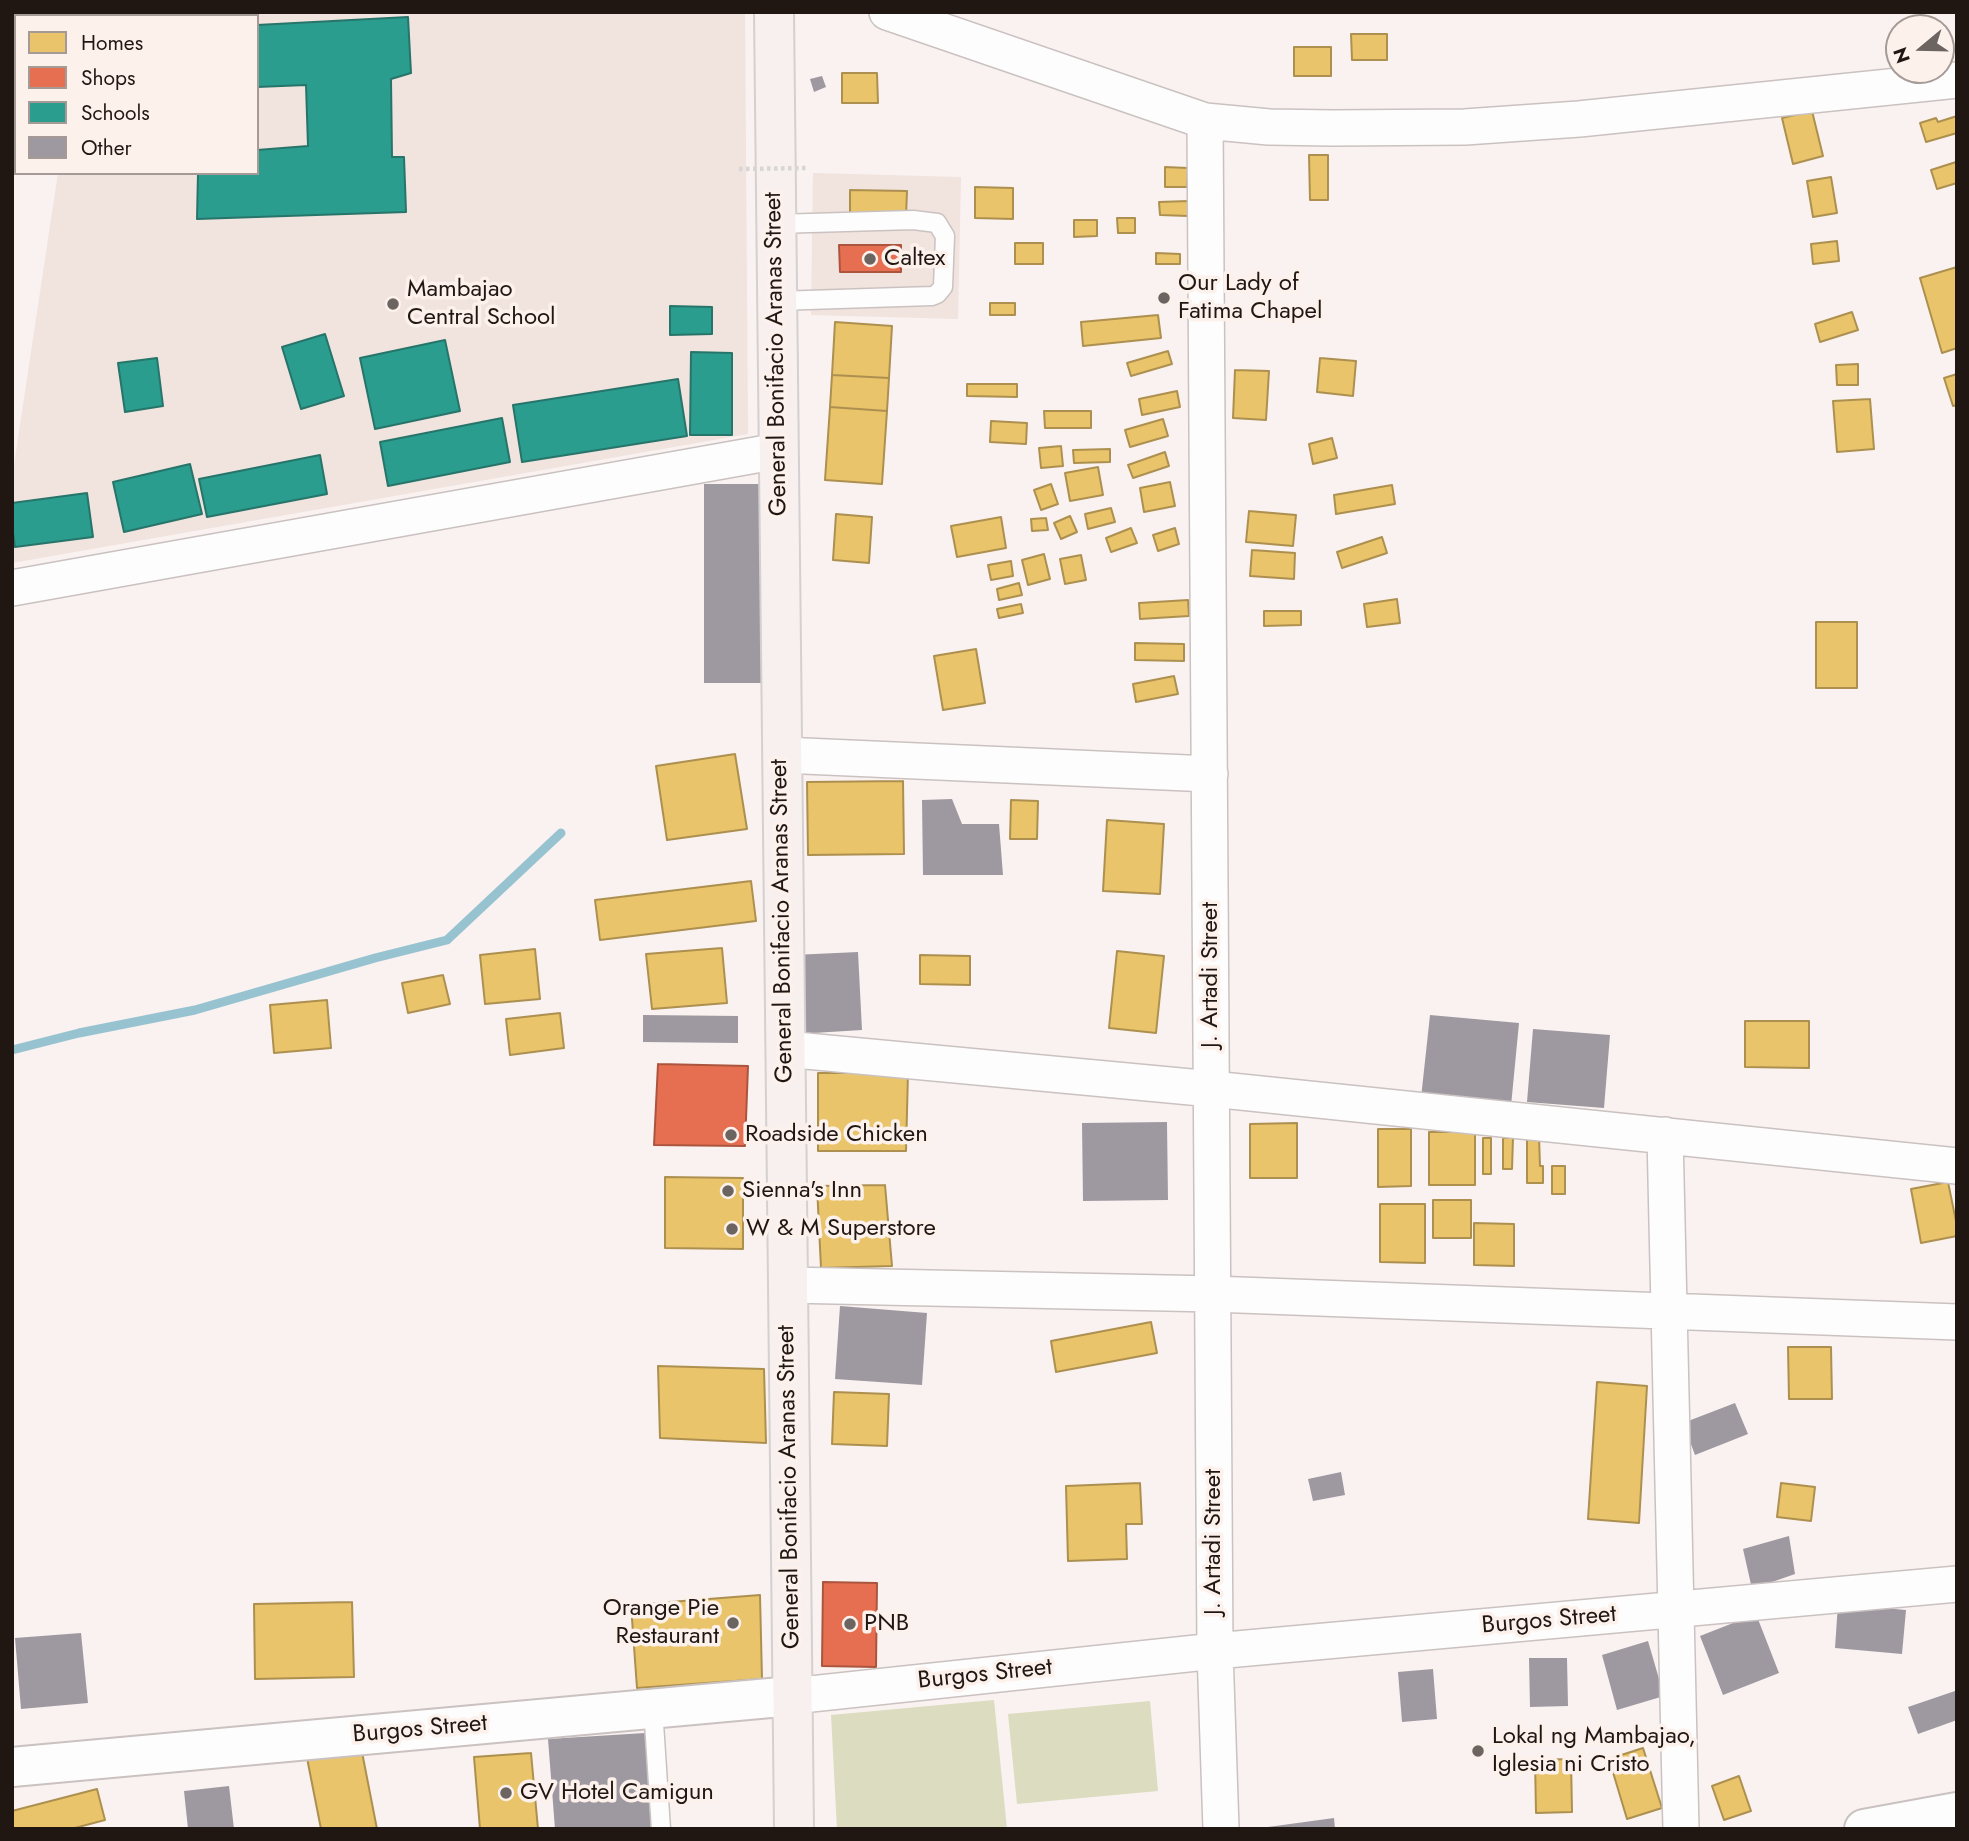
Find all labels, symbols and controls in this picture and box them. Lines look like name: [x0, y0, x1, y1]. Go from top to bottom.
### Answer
legend: [14, 14, 259, 175]
north arrow: [1885, 14, 1955, 84]
text: Homes: [81, 28, 143, 58]
text: N: [1886, 44, 1917, 67]
text: Shops: [81, 63, 135, 93]
text: Schools: [81, 98, 150, 128]
text: Other: [81, 133, 132, 163]
street label: General Bonifacio Aranas Street: [760, 192, 794, 516]
place label: Caltex: [884, 245, 945, 273]
marker: Caltex: [862, 251, 878, 267]
place label: Our Lady of Fatima Chapel: [1178, 270, 1322, 326]
place label: Mambajao Central School: [407, 276, 556, 332]
marker: Our Lady of Fatima Chapel: [1156, 290, 1172, 306]
marker: Mambajao Central School: [385, 296, 401, 312]
street label: General Bonifacio Aranas Street: [766, 759, 800, 1083]
street label: J. Artadi Street: [1197, 902, 1225, 1048]
place label: Roadside Chicken: [745, 1121, 928, 1149]
marker: Roadside Chicken: [723, 1127, 739, 1143]
place label: Sienna's Inn: [742, 1177, 862, 1205]
marker: Sienna's Inn: [720, 1183, 736, 1199]
place label: W & M Superstore: [746, 1215, 936, 1243]
marker: W & M Superstore: [724, 1221, 740, 1237]
street label: General Bonifacio Aranas Street: [773, 1325, 807, 1649]
street label: J. Artadi Street: [1200, 1469, 1228, 1615]
place label: Orange Pie Restaurant: [603, 1595, 719, 1651]
street label: Burgos Street: [1481, 1601, 1617, 1641]
place label: PNB: [864, 1610, 909, 1638]
marker: Orange Pie Restaurant: [725, 1615, 741, 1631]
marker: PNB: [842, 1616, 858, 1632]
street label: Burgos Street: [916, 1654, 1054, 1696]
street label: Burgos Street: [352, 1710, 488, 1750]
place label: Lokal ng Mambajao, Iglesia ni Cristo: [1492, 1723, 1696, 1779]
marker: Lokal ng Mambajao, Iglesia ni Cristo: [1470, 1743, 1486, 1759]
place label: GV Hotel Camigun: [520, 1779, 714, 1807]
marker: GV Hotel Camigun: [498, 1785, 514, 1801]

